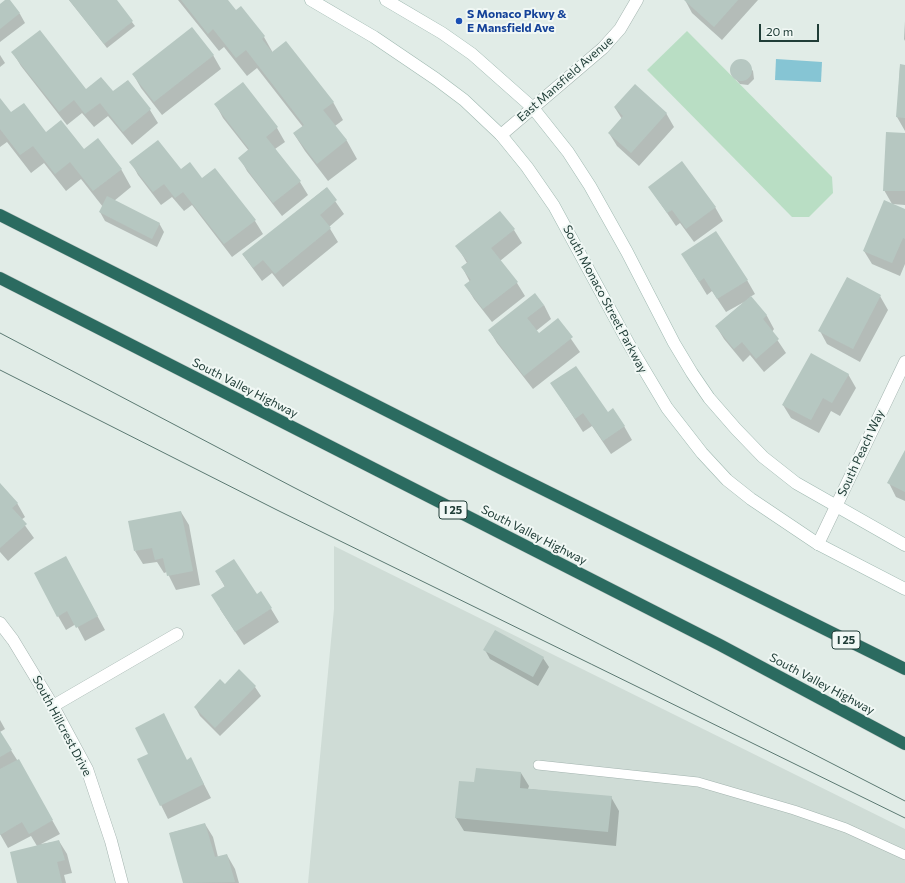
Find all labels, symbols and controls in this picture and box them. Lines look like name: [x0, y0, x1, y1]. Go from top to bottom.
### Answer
place label: S Monaco Pkwy & E Mansfield Ave: [467, 7, 566, 35]
marker: S Monaco Pkwy & E Mansfield Ave: [454, 16, 464, 26]
scale bar: [761, 16, 821, 42]
text: 20 m: [766, 24, 793, 38]
street label: East Mansfield Avenue: [514, 33, 616, 125]
street label: South Monaco Street Parkway: [560, 223, 650, 375]
street label: South Valley Highway: [190, 355, 300, 421]
street label: South Peach Way: [835, 407, 887, 499]
road number: I 25: [439, 501, 467, 519]
street label: South Valley Highway: [479, 502, 589, 568]
road number: I 25: [832, 631, 860, 649]
street label: South Valley Highway: [767, 650, 877, 718]
street label: South Hillcrest Drive: [29, 673, 95, 779]

